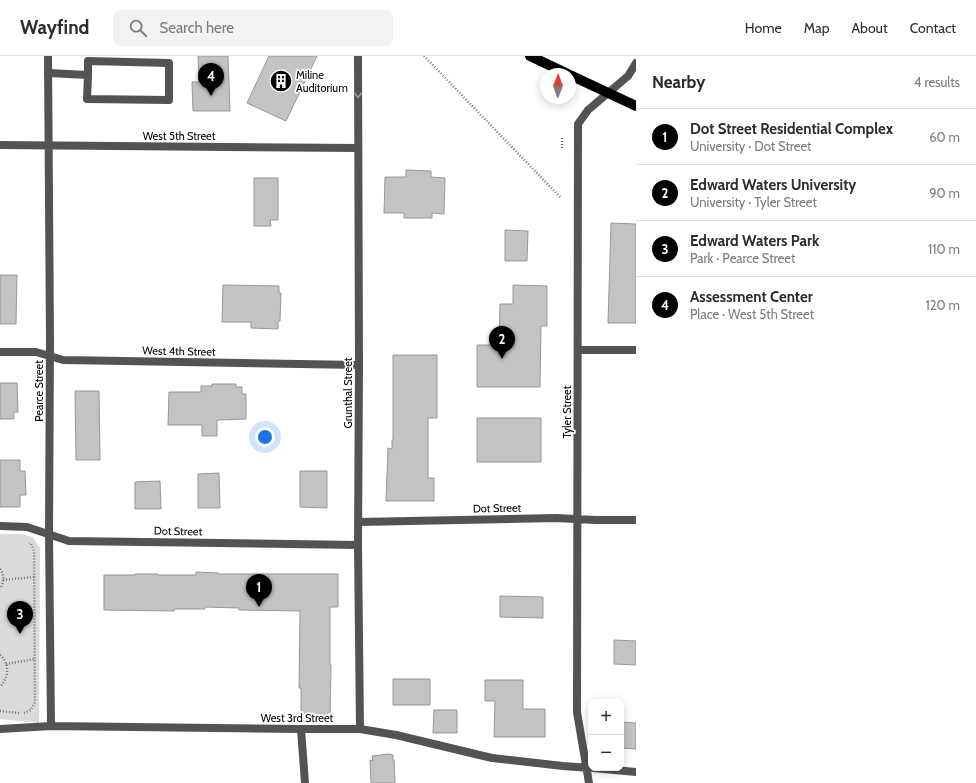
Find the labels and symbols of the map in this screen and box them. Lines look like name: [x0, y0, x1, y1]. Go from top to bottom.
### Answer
pin: 4: [198, 63, 224, 96]
building icon: Miline Auditorium: [268, 68, 294, 94]
place label: Miline Auditorium: [296, 68, 348, 95]
north arrow: [540, 68, 576, 104]
one-way arrow: [354, 92, 362, 98]
street label: West 5th Street: [143, 129, 216, 143]
pin: 2: [489, 326, 515, 359]
street label: West 4th Street: [142, 343, 216, 359]
street label: Grunthal Street: [341, 357, 355, 428]
street label: Pearce Street: [32, 360, 46, 422]
street label: Tyler Street: [560, 385, 574, 438]
your location: [255, 427, 275, 447]
street label: Dot Street: [473, 501, 522, 515]
street label: Dot Street: [154, 524, 203, 538]
pin: 1: [246, 574, 272, 607]
pin: 3: [7, 601, 33, 634]
street label: West 3rd Street: [261, 711, 334, 725]

